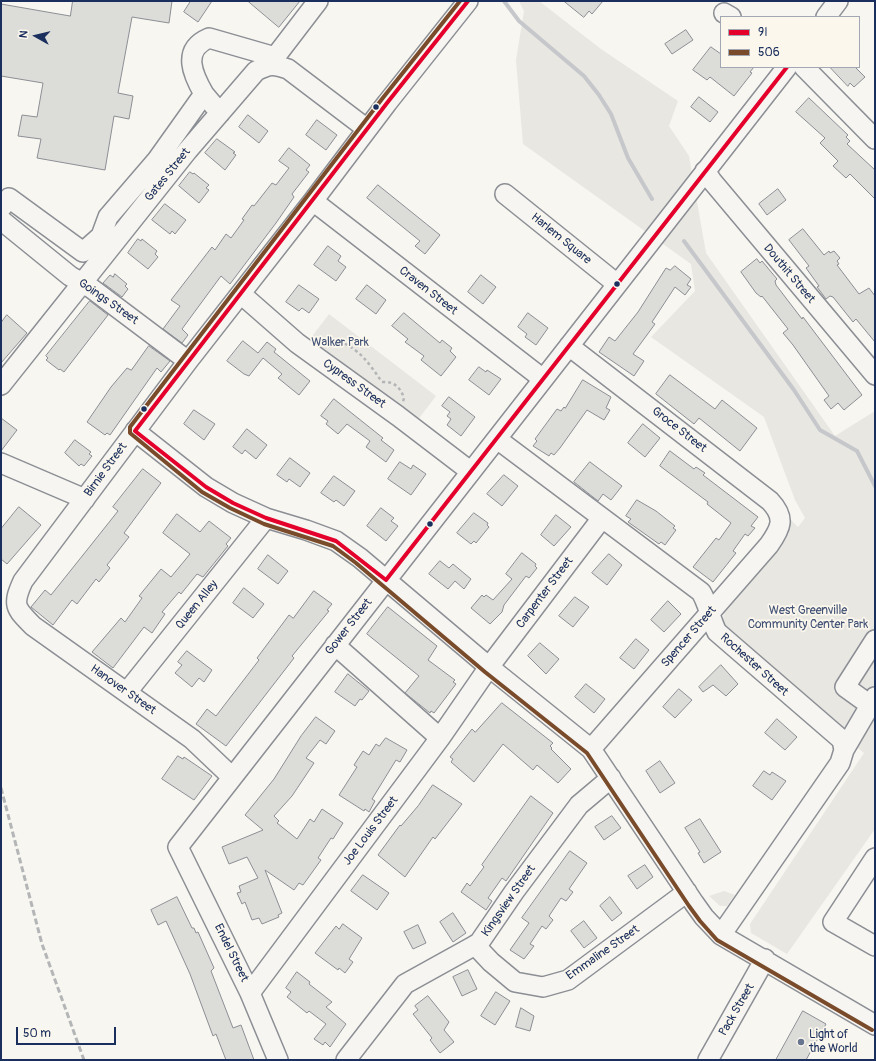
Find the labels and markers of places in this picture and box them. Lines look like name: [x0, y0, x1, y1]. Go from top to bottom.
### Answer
unlabelled marker: [371, 102, 381, 112]
unlabelled marker: [612, 279, 622, 289]
unlabelled marker: [139, 404, 149, 414]
unlabelled marker: [425, 519, 435, 529]
place label: Light of the World: [809, 1028, 858, 1056]
marker: Light of the World: [796, 1037, 806, 1047]

